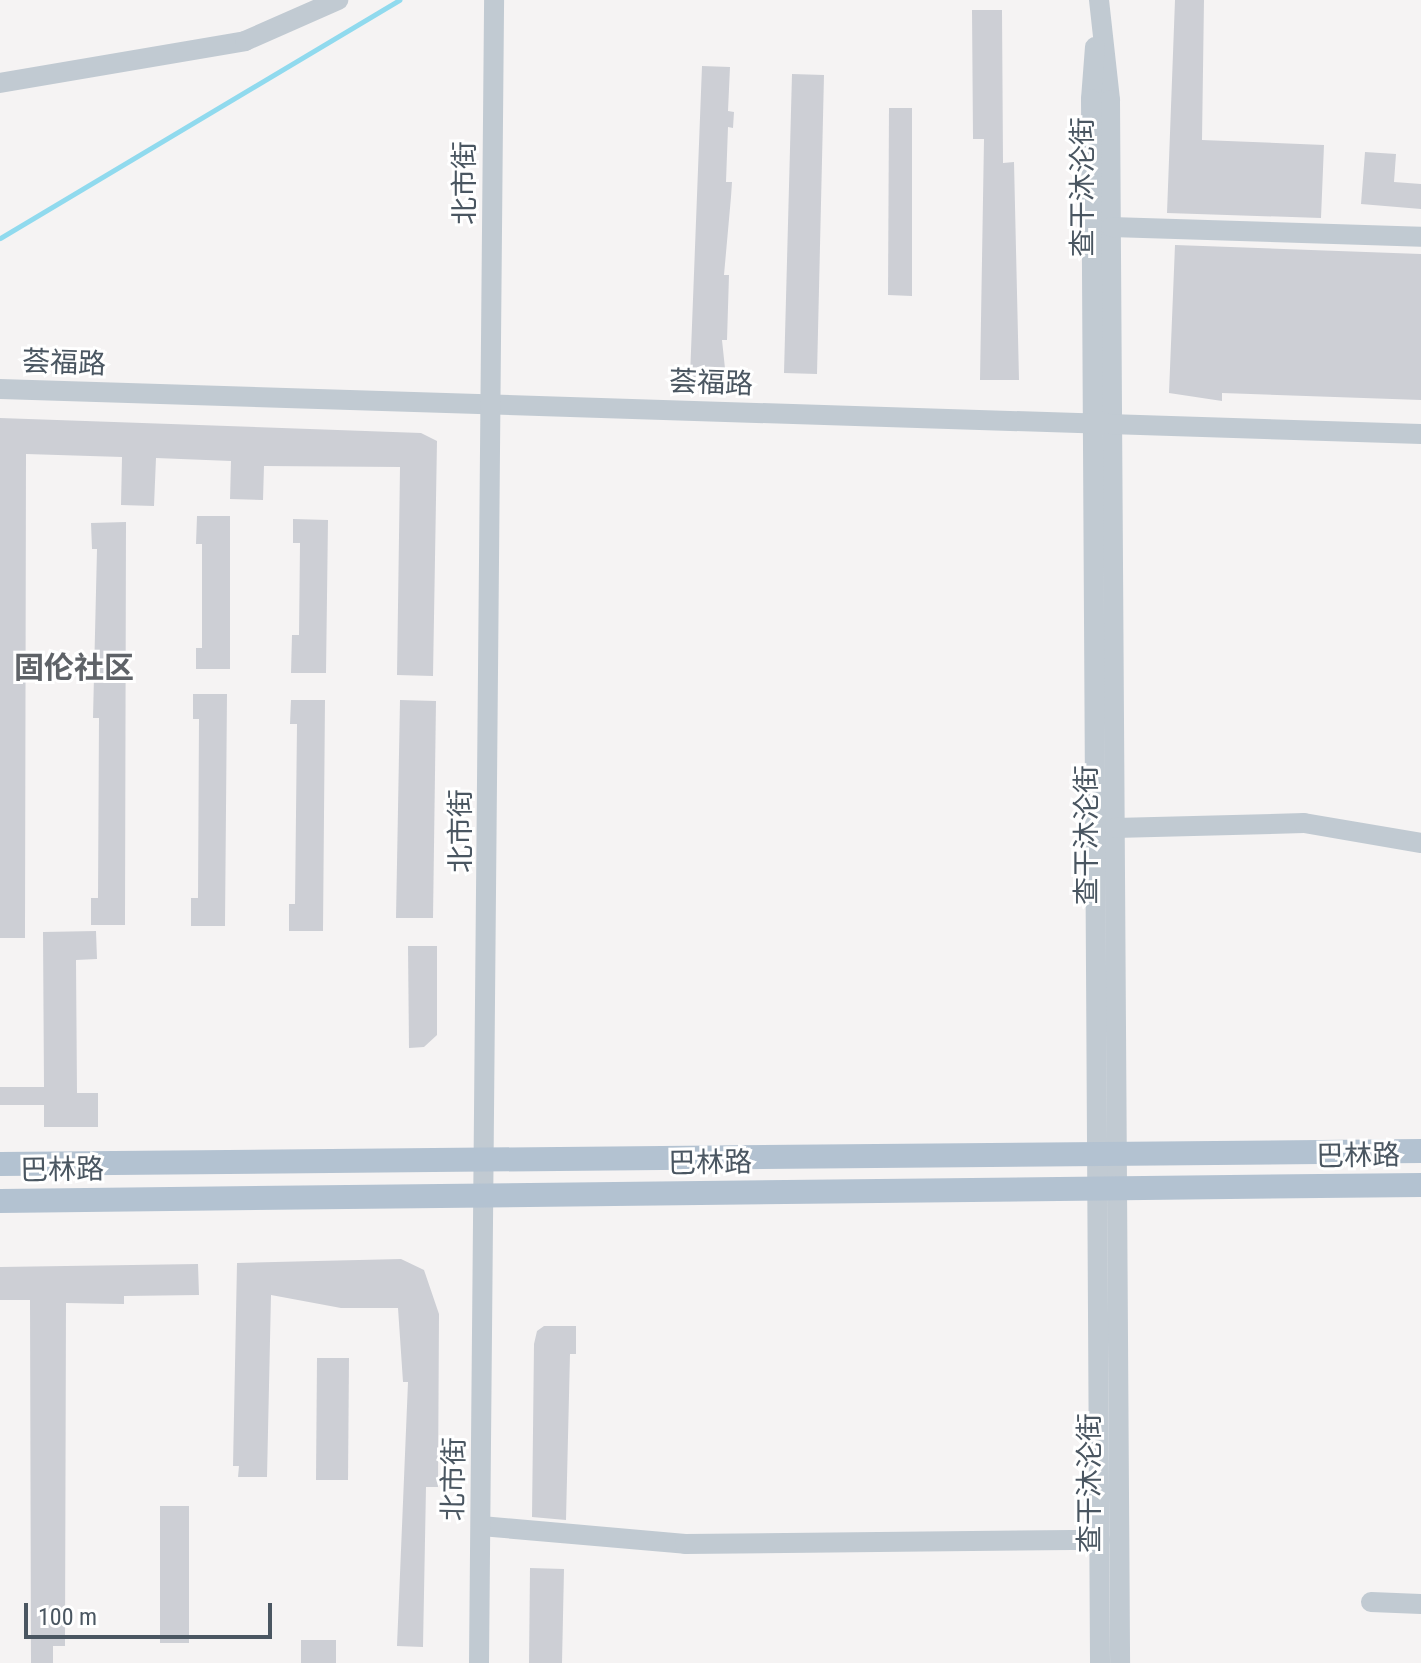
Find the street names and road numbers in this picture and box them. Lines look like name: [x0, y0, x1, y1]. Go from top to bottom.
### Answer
street label: 查干沐沦街: [1066, 117, 1100, 257]
street label: 北市街: [448, 141, 482, 225]
street label: 荟福路: [21, 345, 107, 381]
street label: 荟福路: [668, 365, 754, 401]
street label: 查干沐沦街: [1070, 765, 1104, 905]
street label: 北市街: [444, 789, 478, 873]
street label: 巴林路: [1316, 1138, 1400, 1174]
street label: 巴林路: [668, 1145, 752, 1181]
street label: 巴林路: [20, 1152, 104, 1188]
street label: 查干沐沦街: [1073, 1413, 1107, 1553]
street label: 北市街: [436, 1437, 472, 1521]

